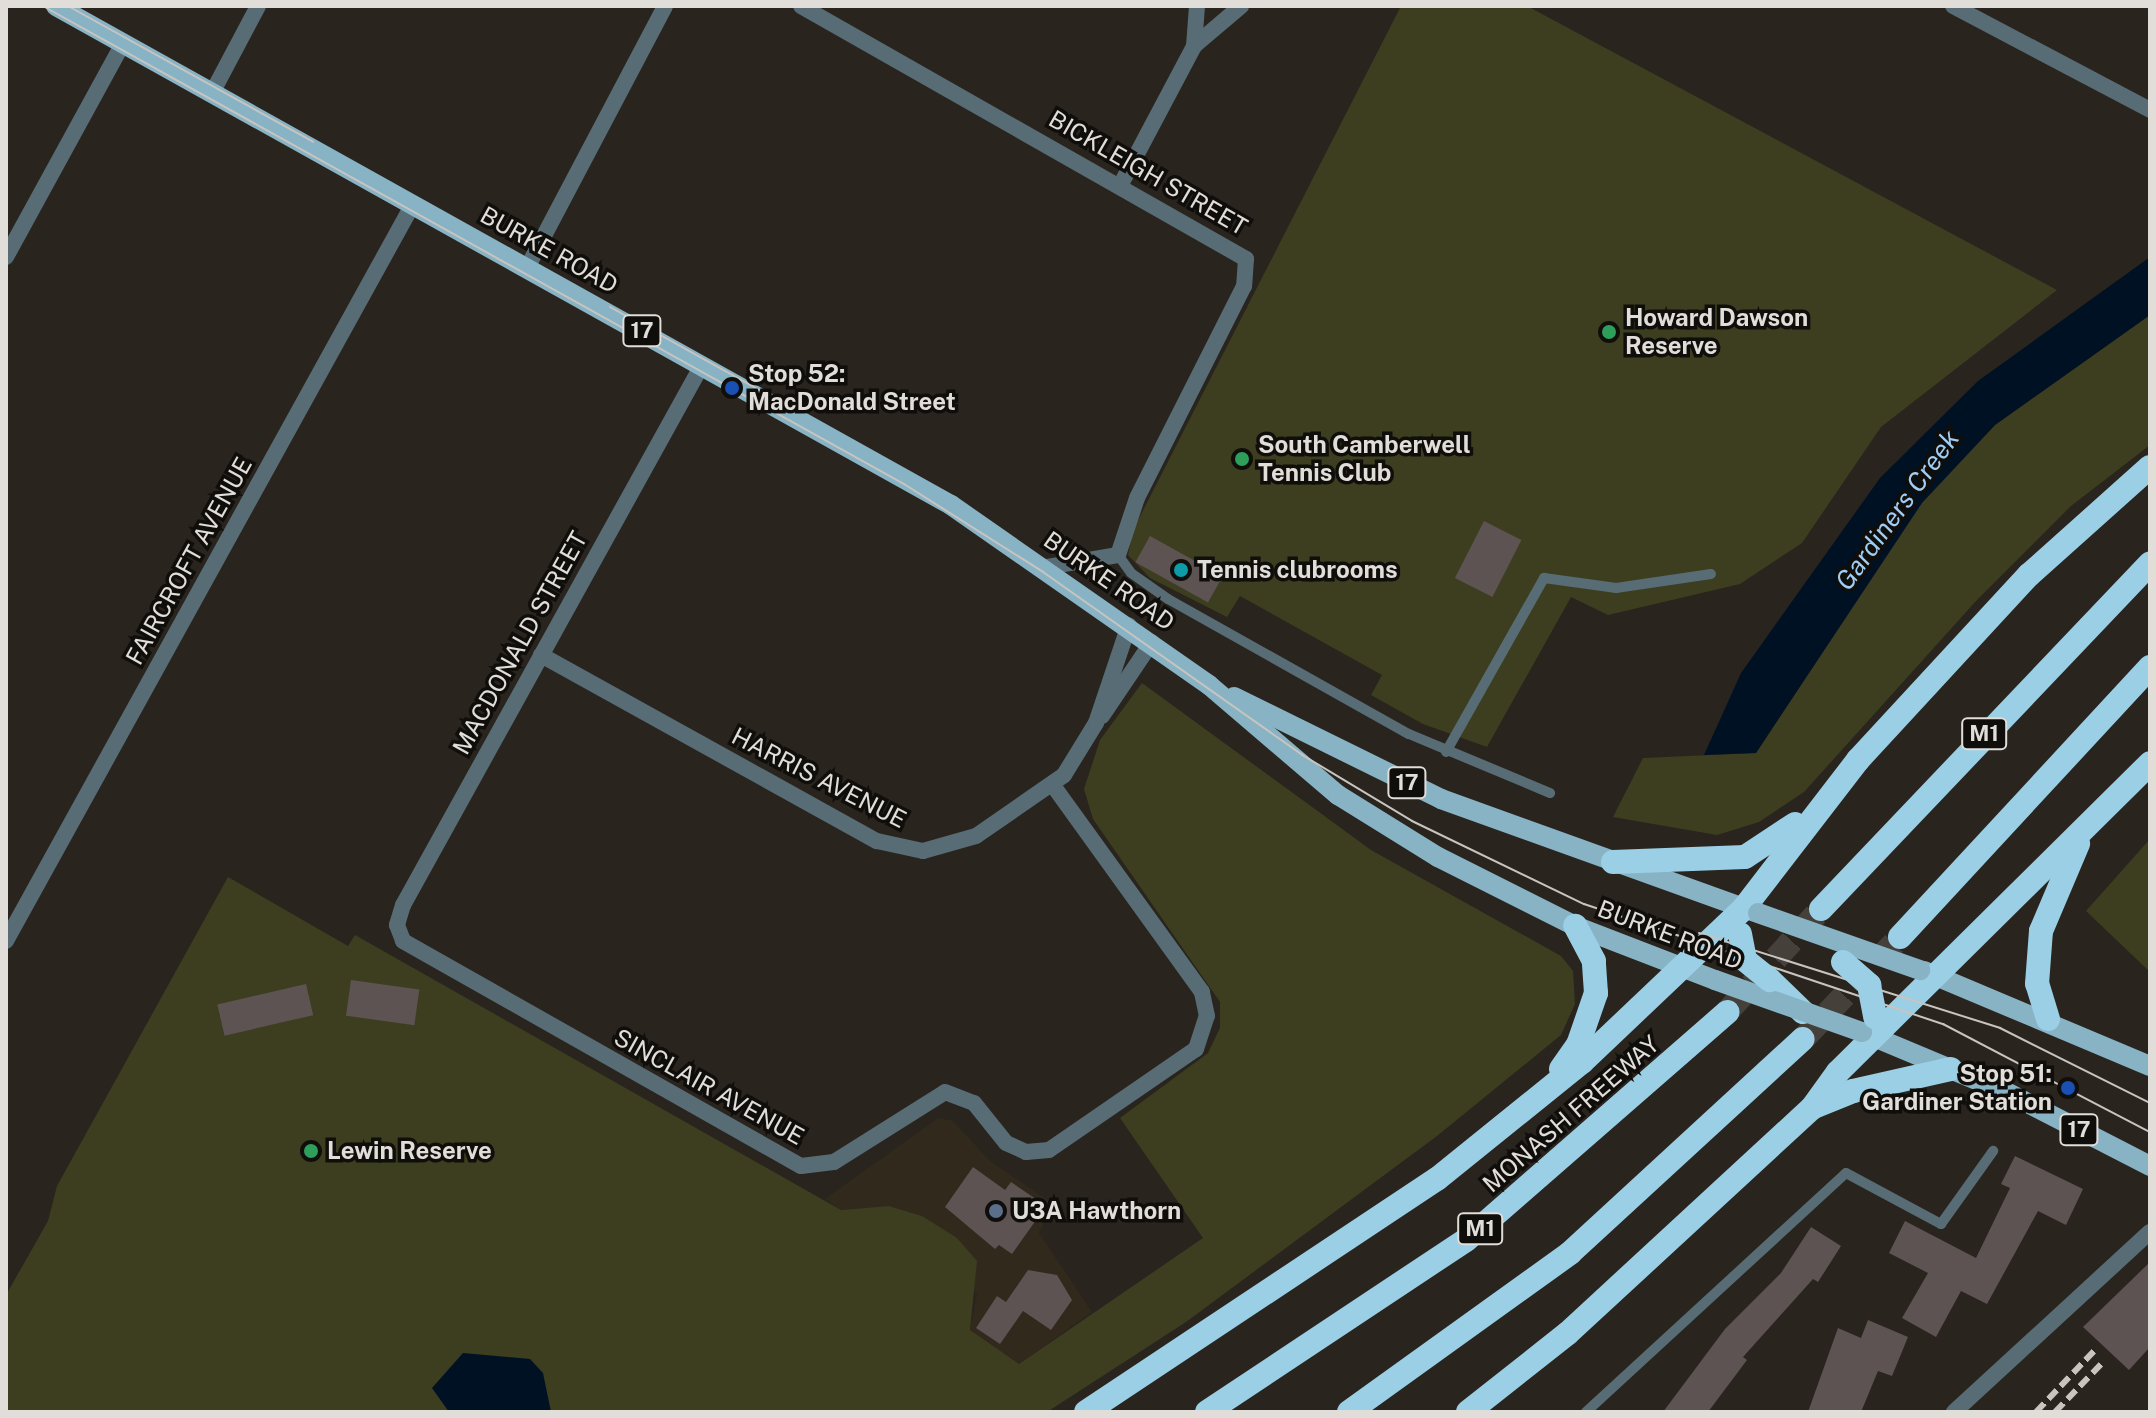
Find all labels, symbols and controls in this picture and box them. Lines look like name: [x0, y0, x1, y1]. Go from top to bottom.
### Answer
street label: BICKLEIGH STREET: [1044, 104, 1252, 242]
street label: BURKE ROAD: [475, 200, 623, 300]
place label: Howard Dawson Reserve: [1625, 304, 1808, 360]
road number: 17: [622, 313, 662, 349]
marker: Howard Dawson Reserve: [1600, 323, 1618, 341]
place label: Stop 52: MacDonald Street: [748, 360, 956, 416]
marker: Stop 52: MacDonald Street: [723, 379, 741, 397]
water label: Gardiners Creek: [1828, 424, 1966, 596]
place label: South Camberwell Tennis Club: [1258, 431, 1471, 487]
marker: South Camberwell Tennis Club: [1233, 450, 1251, 468]
street label: FAIRCROFT AVENUE: [120, 452, 258, 670]
street label: BURKE ROAD: [1038, 525, 1180, 637]
street label: MACDONALD STREET: [447, 526, 593, 760]
place label: Tennis clubrooms: [1197, 556, 1398, 584]
marker: Tennis clubrooms: [1172, 561, 1190, 579]
road number: M1: [1960, 716, 2008, 752]
street label: HARRIS AVENUE: [727, 722, 911, 834]
road number: 17: [1387, 765, 1427, 801]
street label: BURKE ROAD: [1594, 894, 1746, 976]
street label: SINCLAIR AVENUE: [609, 1023, 809, 1151]
street label: MONASH FREEWAY: [1477, 1030, 1665, 1198]
place label: Stop 51: Gardiner Station: [1862, 1060, 2052, 1116]
marker: Stop 51: Gardiner Station: [2059, 1079, 2077, 1097]
road number: 17: [2059, 1112, 2099, 1148]
place label: Lewin Reserve: [327, 1137, 492, 1165]
marker: Lewin Reserve: [302, 1142, 320, 1160]
place label: U3A Hawthorn: [1012, 1197, 1181, 1225]
marker: U3A Hawthorn: [987, 1202, 1005, 1220]
road number: M1: [1456, 1211, 1504, 1247]

